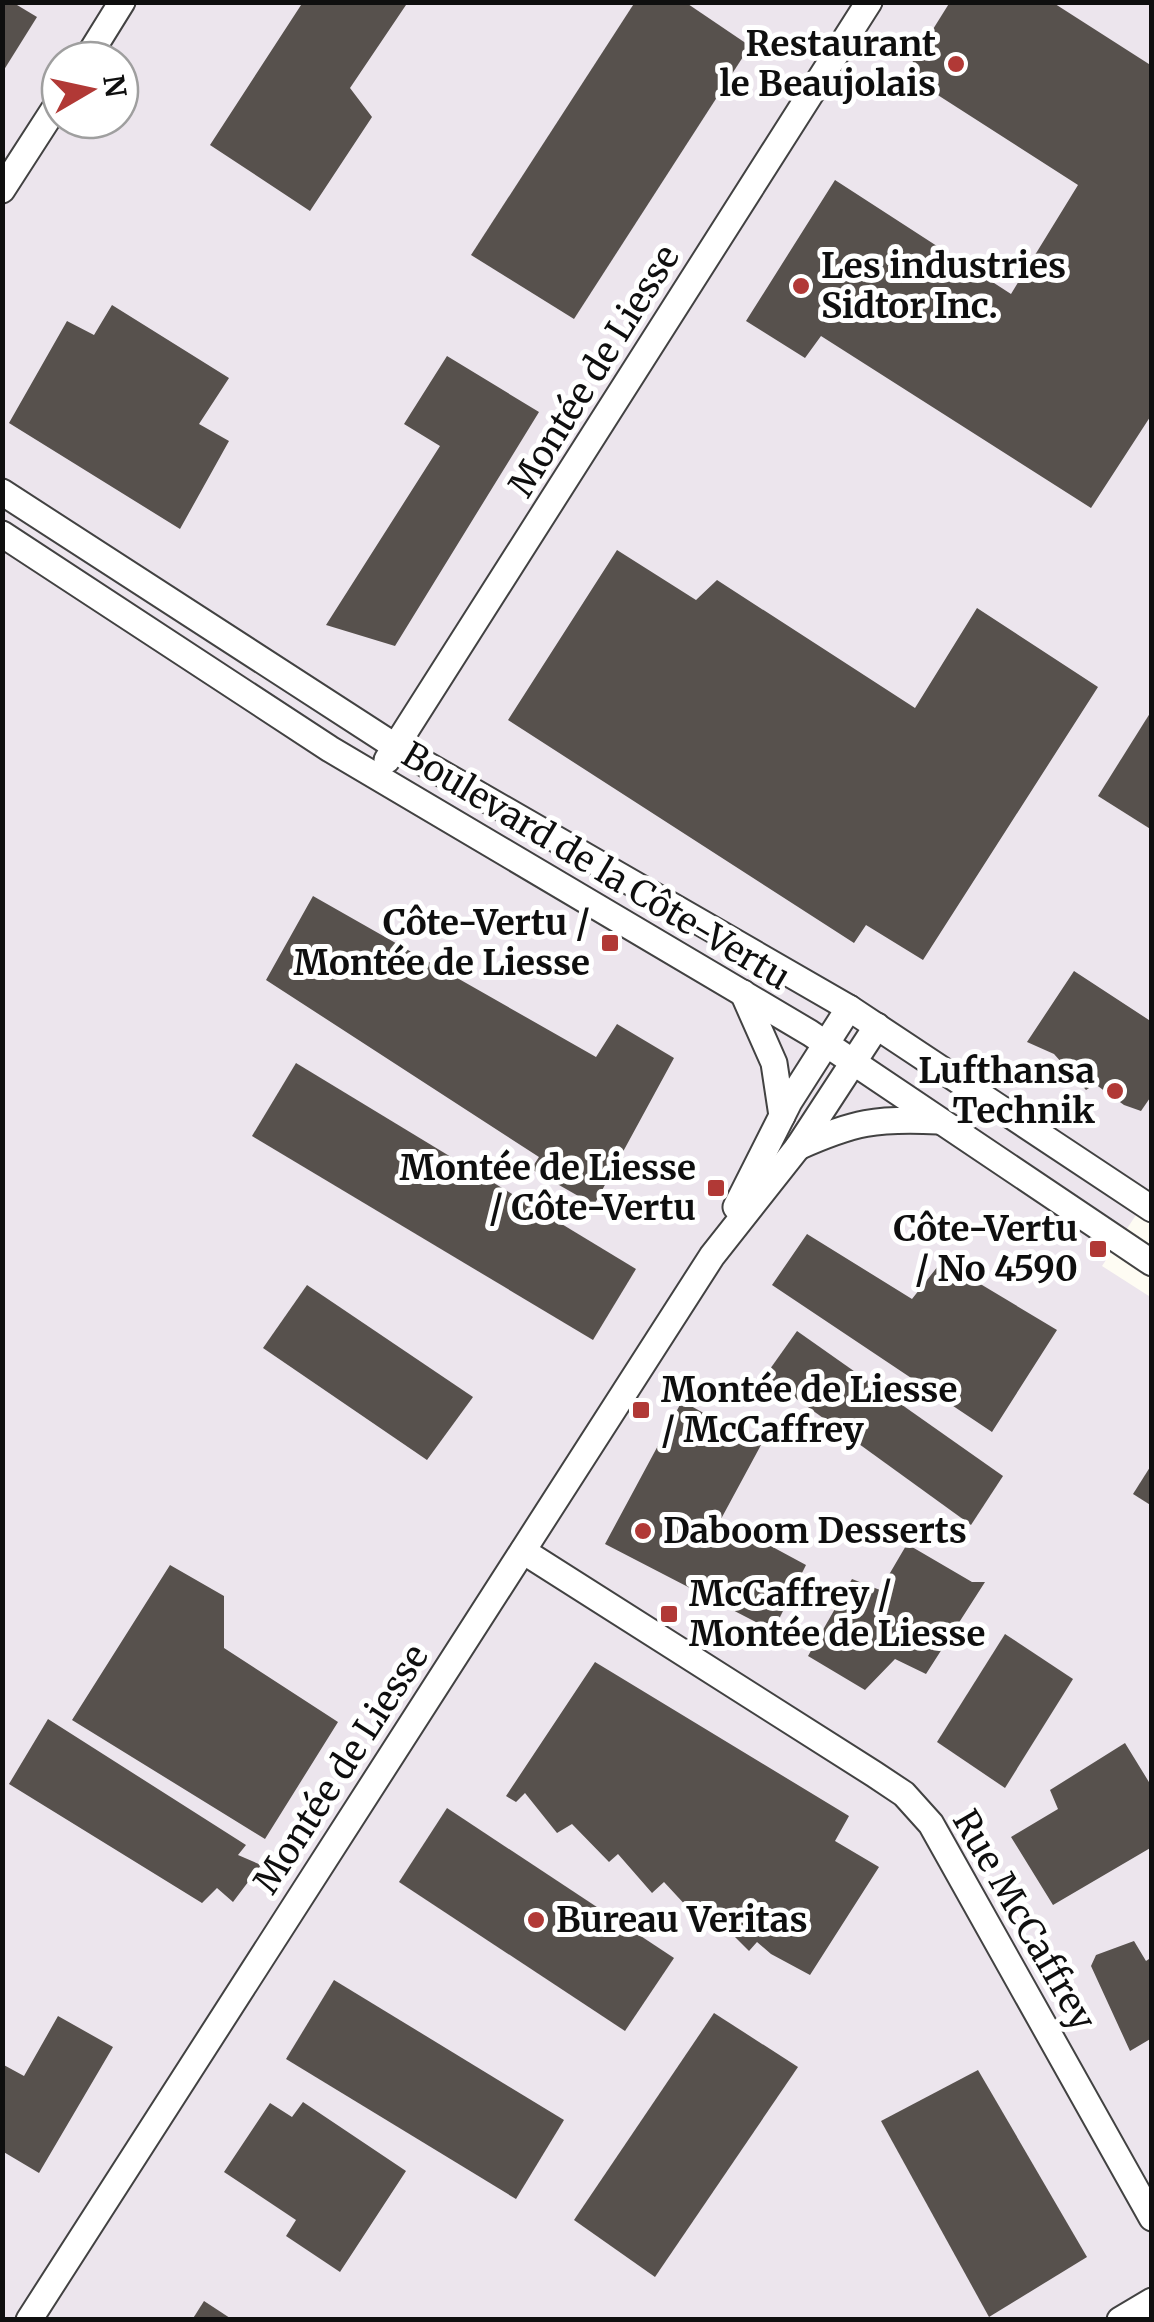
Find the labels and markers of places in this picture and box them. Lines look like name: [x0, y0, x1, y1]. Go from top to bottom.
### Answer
place label: Restaurant le Beaujolais: [720, 22, 936, 106]
marker: Restaurant le Beaujolais: [945, 53, 967, 75]
place label: Les industries Sidtor Inc.: [821, 244, 1066, 328]
marker: Les industries Sidtor Inc.: [790, 275, 812, 297]
place label: Côte-Vertu / Montée de Liesse: [294, 901, 590, 985]
marker: Côte-Vertu / Montée de Liesse: [599, 932, 621, 954]
place label: Lufthansa Technik: [918, 1049, 1095, 1133]
marker: Lufthansa Technik: [1104, 1080, 1126, 1102]
place label: Montée de Liesse / Côte-Vertu: [400, 1146, 696, 1230]
marker: Montée de Liesse / Côte-Vertu: [705, 1177, 727, 1199]
place label: Côte-Vertu / No 4590: [893, 1207, 1078, 1291]
marker: Côte-Vertu / No 4590: [1087, 1238, 1109, 1260]
place label: Montée de Liesse / McCaffrey: [661, 1368, 957, 1452]
marker: Montée de Liesse / McCaffrey: [630, 1399, 652, 1421]
place label: Daboom Desserts: [663, 1509, 967, 1553]
marker: Daboom Desserts: [632, 1520, 654, 1542]
place label: McCaffrey / Montée de Liesse: [689, 1572, 985, 1656]
marker: McCaffrey / Montée de Liesse: [658, 1603, 680, 1625]
place label: Bureau Veritas: [556, 1898, 808, 1942]
marker: Bureau Veritas: [525, 1909, 547, 1931]

